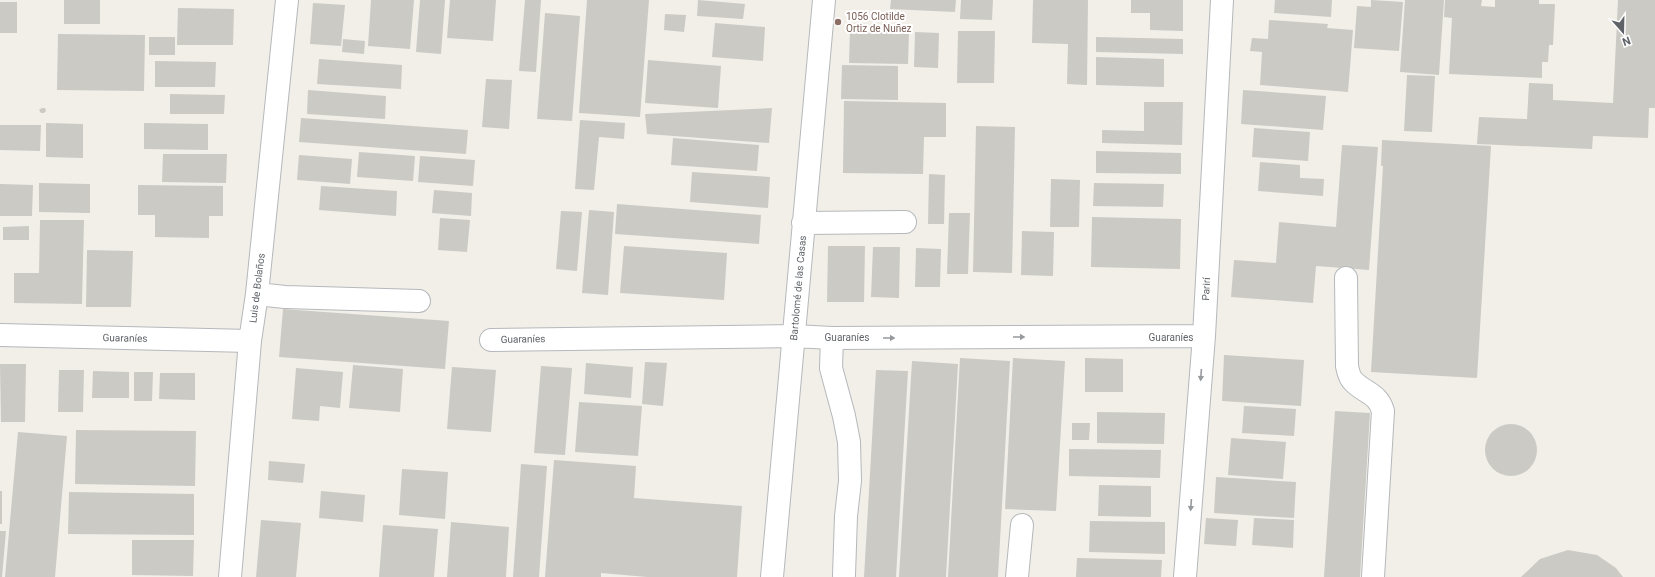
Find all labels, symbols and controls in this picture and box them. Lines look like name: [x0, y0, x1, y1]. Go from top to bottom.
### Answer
place label: 1056 Clotilde Ortiz de Nuñez: [846, 11, 912, 34]
north arrow: [1603, 12, 1643, 52]
marker: 1056 Clotilde Ortiz de Nuñez: [833, 17, 843, 27]
text: N: [1620, 33, 1632, 48]
street label: Bartolomé de las Casas: [788, 235, 808, 341]
street label: Luis de Bolaños: [247, 252, 267, 324]
street label: Parirí: [1200, 277, 1212, 301]
street label: Guaraníes: [102, 332, 148, 344]
street label: Guaraníes: [825, 332, 869, 343]
street label: Guaraníes: [1149, 332, 1193, 343]
street label: Guaraníes: [500, 333, 546, 345]
one-way arrow: [1013, 334, 1026, 340]
one-way arrow: [883, 335, 896, 341]
one-way arrow: [1197, 369, 1204, 381]
one-way arrow: [1187, 499, 1194, 511]

